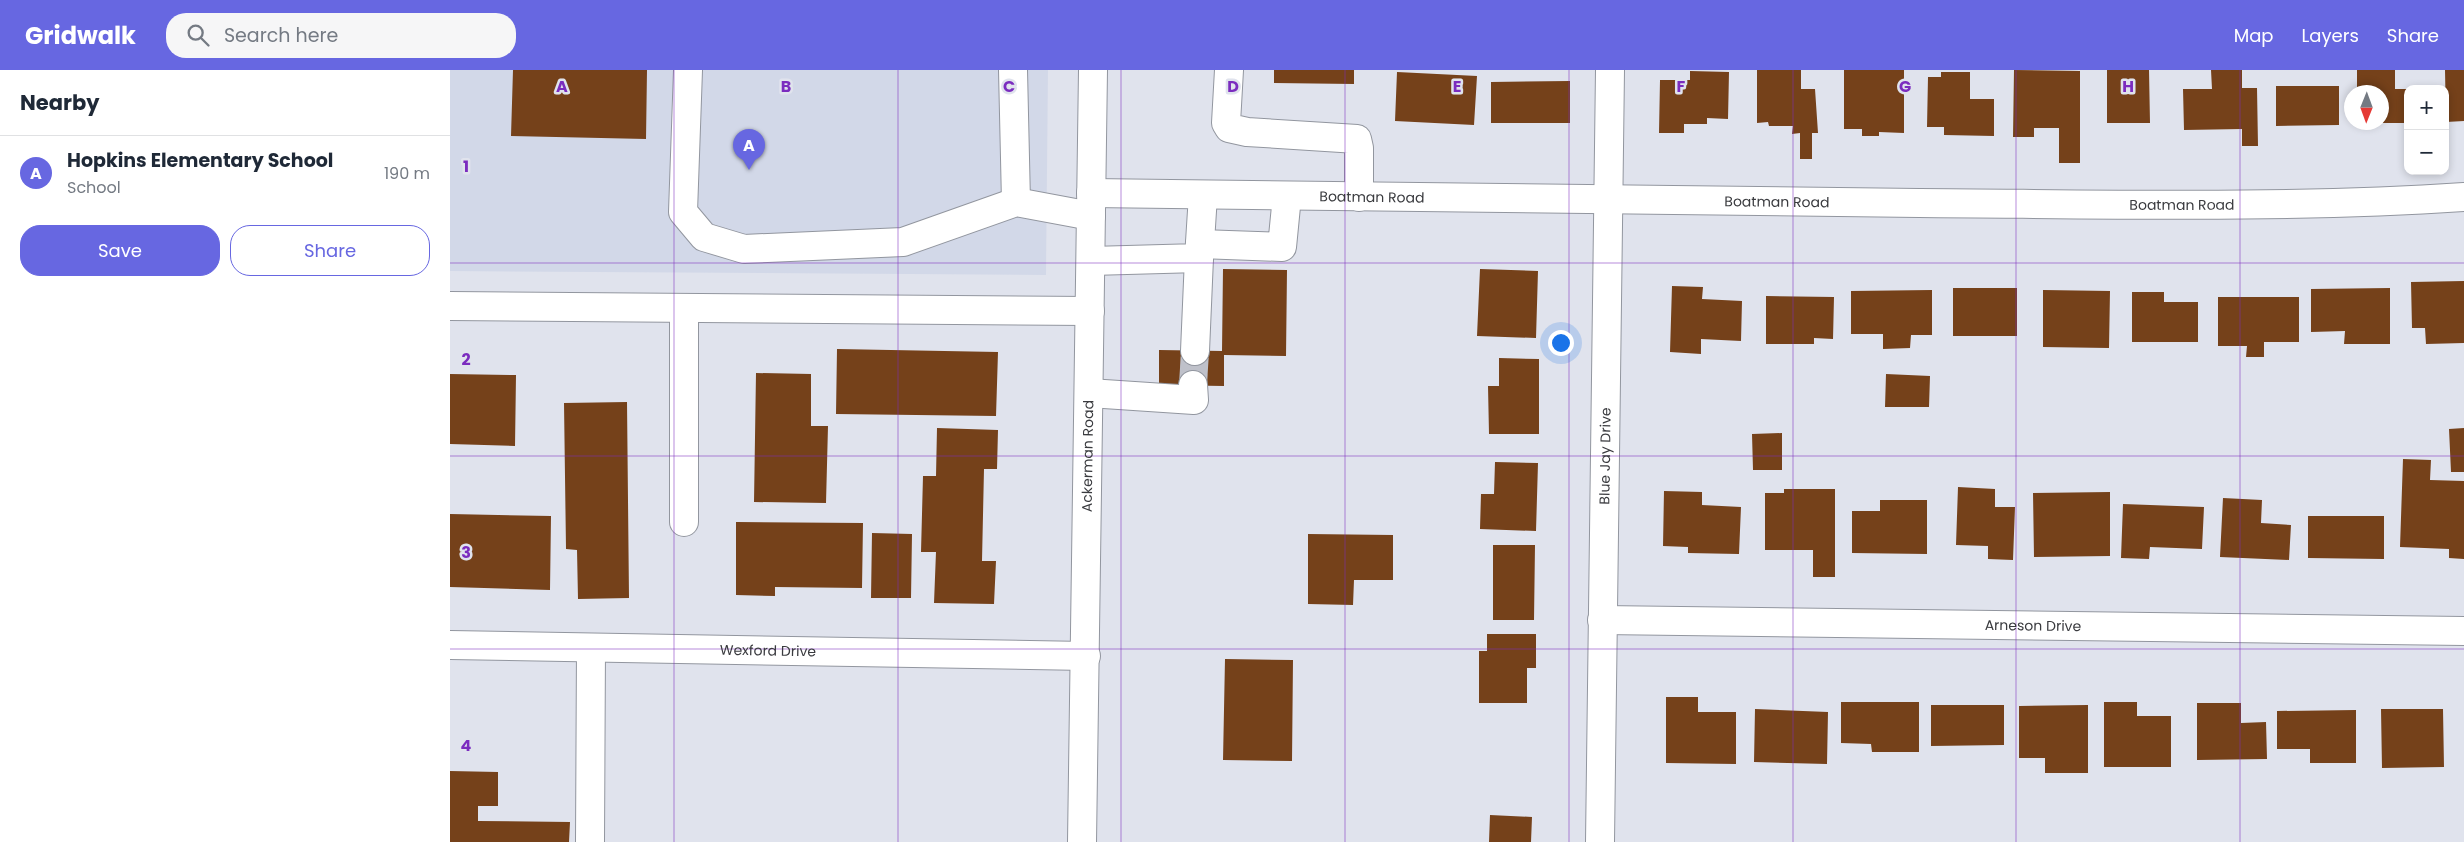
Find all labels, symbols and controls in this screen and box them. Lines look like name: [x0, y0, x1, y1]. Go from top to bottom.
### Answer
search box: [166, 13, 516, 58]
text: Gridwalk: [25, 19, 136, 52]
icon: search: [184, 21, 212, 49]
text: Search here: [224, 22, 338, 49]
text: Map: [2234, 23, 2274, 48]
text: Layers: [2302, 23, 2359, 48]
text: Share: [2387, 23, 2439, 48]
text: A: [556, 75, 568, 98]
text: B: [781, 75, 791, 98]
text: C: [1003, 75, 1015, 98]
text: D: [1227, 75, 1239, 98]
text: E: [1453, 75, 1461, 98]
text: F: [1677, 75, 1686, 98]
text: G: [1899, 75, 1911, 98]
text: H: [2122, 75, 2134, 98]
north arrow: [2344, 85, 2389, 130]
map controls: [2404, 85, 2449, 175]
button: +: [2404, 85, 2449, 130]
text: Nearby: [20, 88, 100, 117]
pin: A: [733, 129, 765, 170]
button: −: [2404, 130, 2449, 175]
text: Hopkins Elementary School: [67, 147, 333, 174]
text: 1: [463, 155, 469, 178]
text: A: [30, 162, 42, 185]
text: 190 m: [384, 162, 430, 185]
text: School: [67, 176, 121, 199]
street label: Boatman Road: [1319, 186, 1425, 208]
street label: Boatman Road: [1724, 191, 1830, 212]
street label: Boatman Road: [2129, 195, 2235, 215]
button: Save: [20, 225, 220, 276]
button: Share: [230, 225, 430, 276]
your location: [1548, 330, 1574, 356]
text: 2: [461, 348, 471, 371]
street label: Ackerman Road: [1077, 400, 1098, 512]
street label: Blue Jay Drive: [1594, 407, 1616, 505]
text: 3: [461, 541, 471, 564]
street label: Arneson Drive: [1985, 615, 2082, 636]
street label: Wexford Drive: [720, 640, 817, 661]
text: 4: [461, 734, 472, 757]

